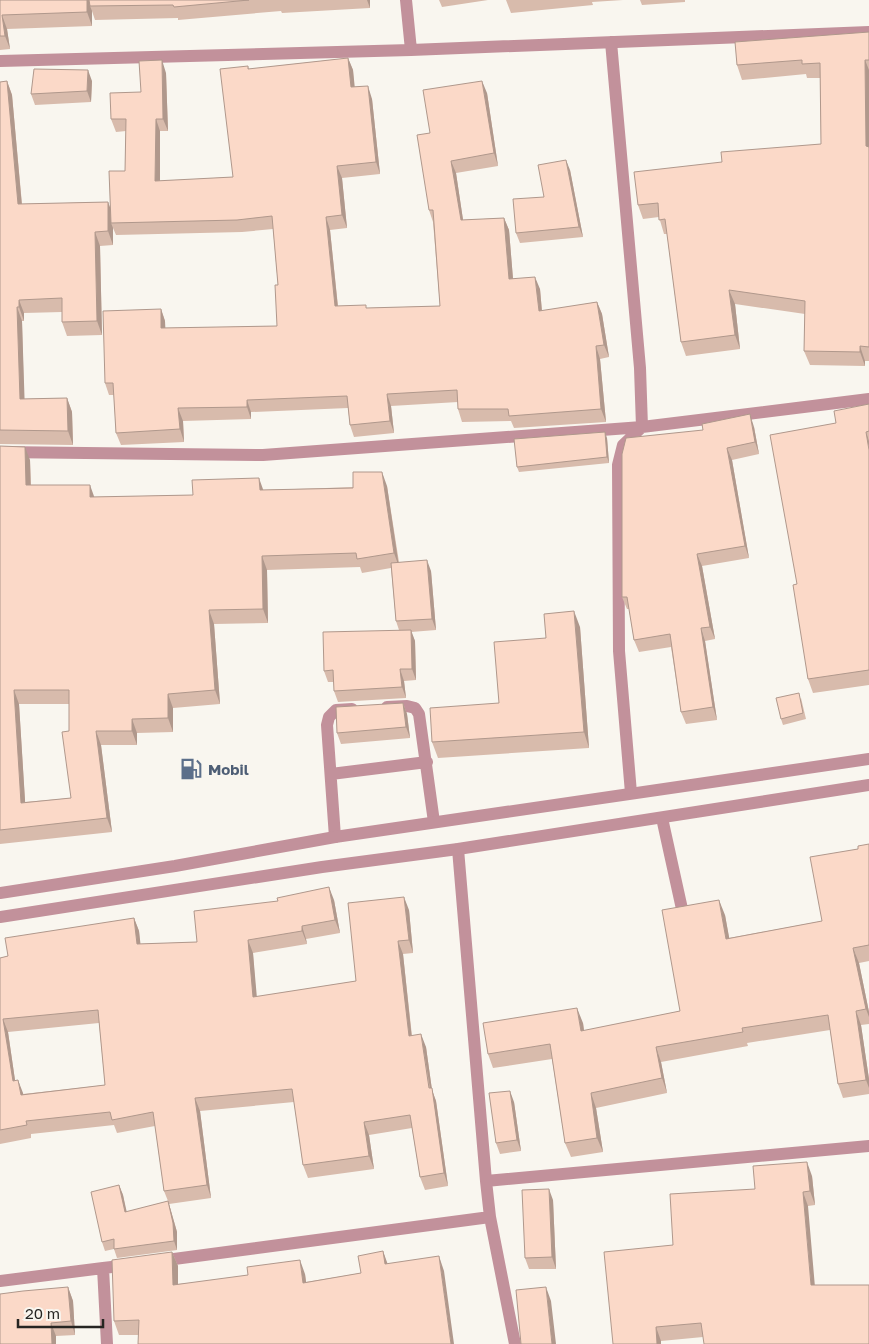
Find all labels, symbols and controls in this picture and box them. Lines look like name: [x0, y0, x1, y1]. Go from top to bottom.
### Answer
fuel station icon: Mobil: [178, 756, 204, 782]
place label: Mobil: [208, 760, 249, 778]
scale bar: [18, 1296, 102, 1328]
text: 20 m: [25, 1304, 60, 1322]

